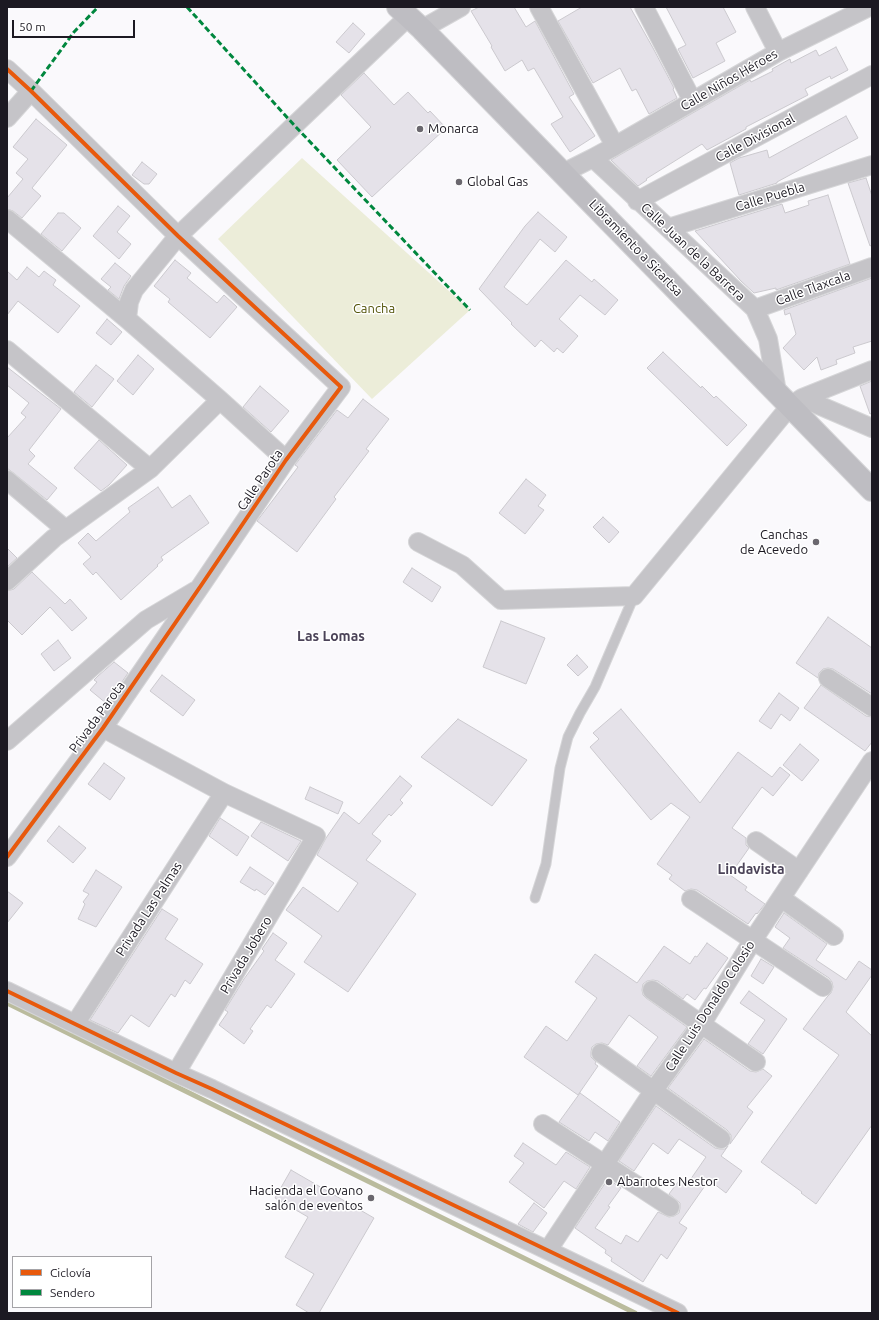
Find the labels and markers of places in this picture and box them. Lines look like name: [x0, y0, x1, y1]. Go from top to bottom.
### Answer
place label: Monarca: [428, 121, 479, 137]
marker: Monarca: [415, 124, 425, 134]
place label: Global Gas: [467, 174, 528, 190]
marker: Global Gas: [454, 177, 464, 187]
place label: Canchas de Acevedo: [740, 527, 808, 558]
marker: Canchas de Acevedo: [811, 537, 821, 547]
place label: Abarrotes Nestor: [617, 1174, 718, 1190]
marker: Abarrotes Nestor: [604, 1177, 614, 1187]
place label: Hacienda el Covano salón de eventos: [249, 1183, 363, 1214]
marker: Hacienda el Covano salón de eventos: [366, 1193, 376, 1203]

